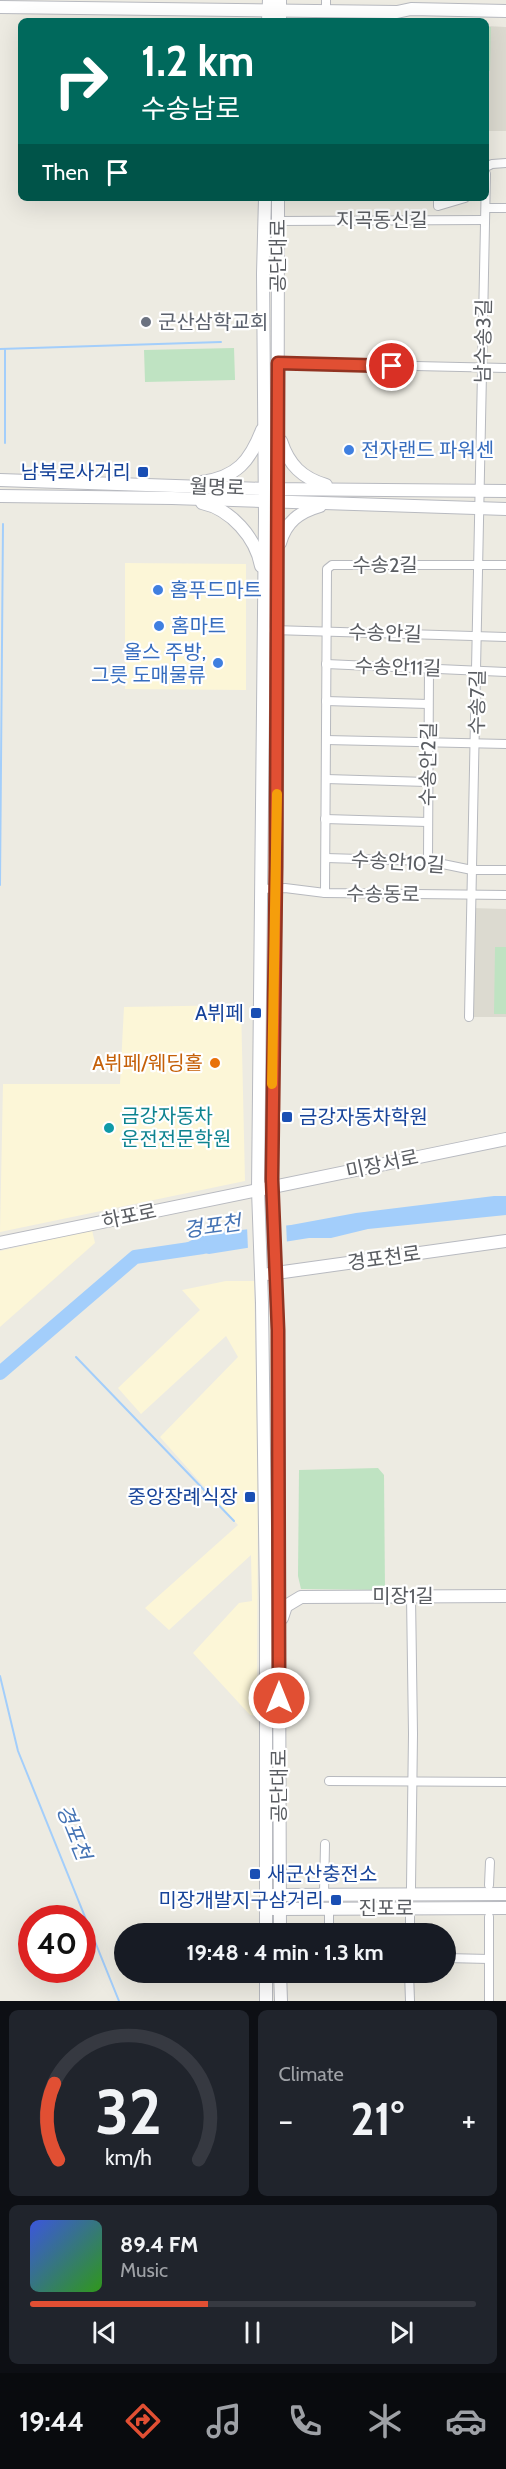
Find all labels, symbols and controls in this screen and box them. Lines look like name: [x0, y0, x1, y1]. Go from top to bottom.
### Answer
text: 1.2 km: [141, 35, 254, 87]
icon: right: [42, 42, 120, 120]
text: 수송남로: [141, 92, 240, 125]
icon: arrive: [101, 156, 134, 189]
text: Then: [42, 159, 89, 186]
street label: 지곡동신길: [336, 208, 428, 232]
street label: 공단대로: [266, 219, 290, 293]
street label: 남수송3길: [470, 299, 496, 383]
place label: 군산삼학교회: [158, 310, 268, 334]
marker: 군산삼학교회: [139, 315, 153, 329]
pin: [366, 340, 417, 391]
icon: arrive: [375, 349, 408, 382]
place label: 전자랜드 파워센: [361, 438, 494, 462]
marker: 전자랜드 파워센: [342, 443, 356, 457]
place label: 남북로사거리: [21, 460, 131, 484]
marker: 남북로사거리: [136, 465, 150, 479]
street label: 월명로: [189, 474, 245, 500]
street label: 수송2길: [352, 553, 418, 577]
place label: 홈푸드마트: [170, 578, 262, 602]
marker: 홈푸드마트: [151, 583, 165, 597]
place label: 홈마트: [171, 614, 226, 638]
marker: 홈마트: [152, 619, 166, 633]
street label: 수송안길: [348, 620, 422, 646]
place label: 올스 주방, 그릇 도매물류: [91, 640, 206, 687]
street label: 수송안11길: [354, 653, 442, 681]
marker: 올스 주방, 그릇 도매물류: [211, 656, 225, 670]
street label: 수송7길: [464, 669, 490, 735]
street label: 수송안2길: [415, 722, 441, 806]
street label: 수송안10길: [350, 847, 446, 877]
street label: 수송동로: [346, 881, 420, 907]
place label: A뷔페: [195, 1001, 244, 1025]
marker: A뷔페: [249, 1006, 263, 1020]
place label: A뷔페/웨딩홀: [92, 1051, 203, 1075]
marker: A뷔페/웨딩홀: [208, 1056, 222, 1070]
place label: 금강자동차 운전전문학원: [121, 1104, 231, 1151]
place label: 금강자동차학원: [299, 1105, 428, 1129]
marker: 금강자동차학원: [280, 1110, 294, 1124]
marker: 금강자동차 운전전문학원: [102, 1121, 116, 1135]
street label: 미장서로: [344, 1145, 420, 1183]
street label: 하포로: [100, 1199, 158, 1233]
water label: 경포천: [182, 1209, 245, 1242]
street label: 경포천로: [346, 1241, 422, 1275]
place label: 중앙장례식장: [128, 1485, 238, 1509]
marker: 중앙장례식장: [243, 1490, 257, 1504]
street label: 미장1길: [372, 1584, 434, 1608]
position arrow: [247, 1666, 311, 1730]
street label: 공단대로: [267, 1749, 291, 1823]
water label: 경포천: [52, 1800, 97, 1866]
place label: 새군산충전소: [267, 1862, 377, 1886]
marker: 새군산충전소: [248, 1867, 262, 1881]
place label: 미장개발지구삼거리: [158, 1888, 324, 1912]
marker: 미장개발지구삼거리: [329, 1893, 343, 1907]
street label: 진포로: [358, 1896, 414, 1920]
speed limit sign: 40: [18, 1905, 96, 1983]
text: 19:48 · 4 min · 1.3 km: [186, 1939, 384, 1966]
text: Climate: [279, 2062, 344, 2086]
text: 32: [95, 2074, 162, 2150]
text: 21°: [351, 2092, 404, 2146]
text: −: [279, 2100, 293, 2140]
text: +: [461, 2100, 476, 2140]
text: km/h: [105, 2144, 152, 2170]
text: 89.4 FM: [120, 2231, 198, 2258]
text: Music: [120, 2258, 168, 2282]
icon: previous: [88, 2316, 121, 2349]
icon: pause: [236, 2316, 269, 2349]
icon: next: [385, 2316, 418, 2349]
icon: directions: [122, 2400, 164, 2442]
icon: music: [203, 2400, 245, 2442]
icon: phone: [284, 2400, 326, 2442]
icon: climate: [364, 2400, 406, 2442]
icon: car: [445, 2400, 487, 2442]
text: 19:44: [19, 2405, 84, 2438]

